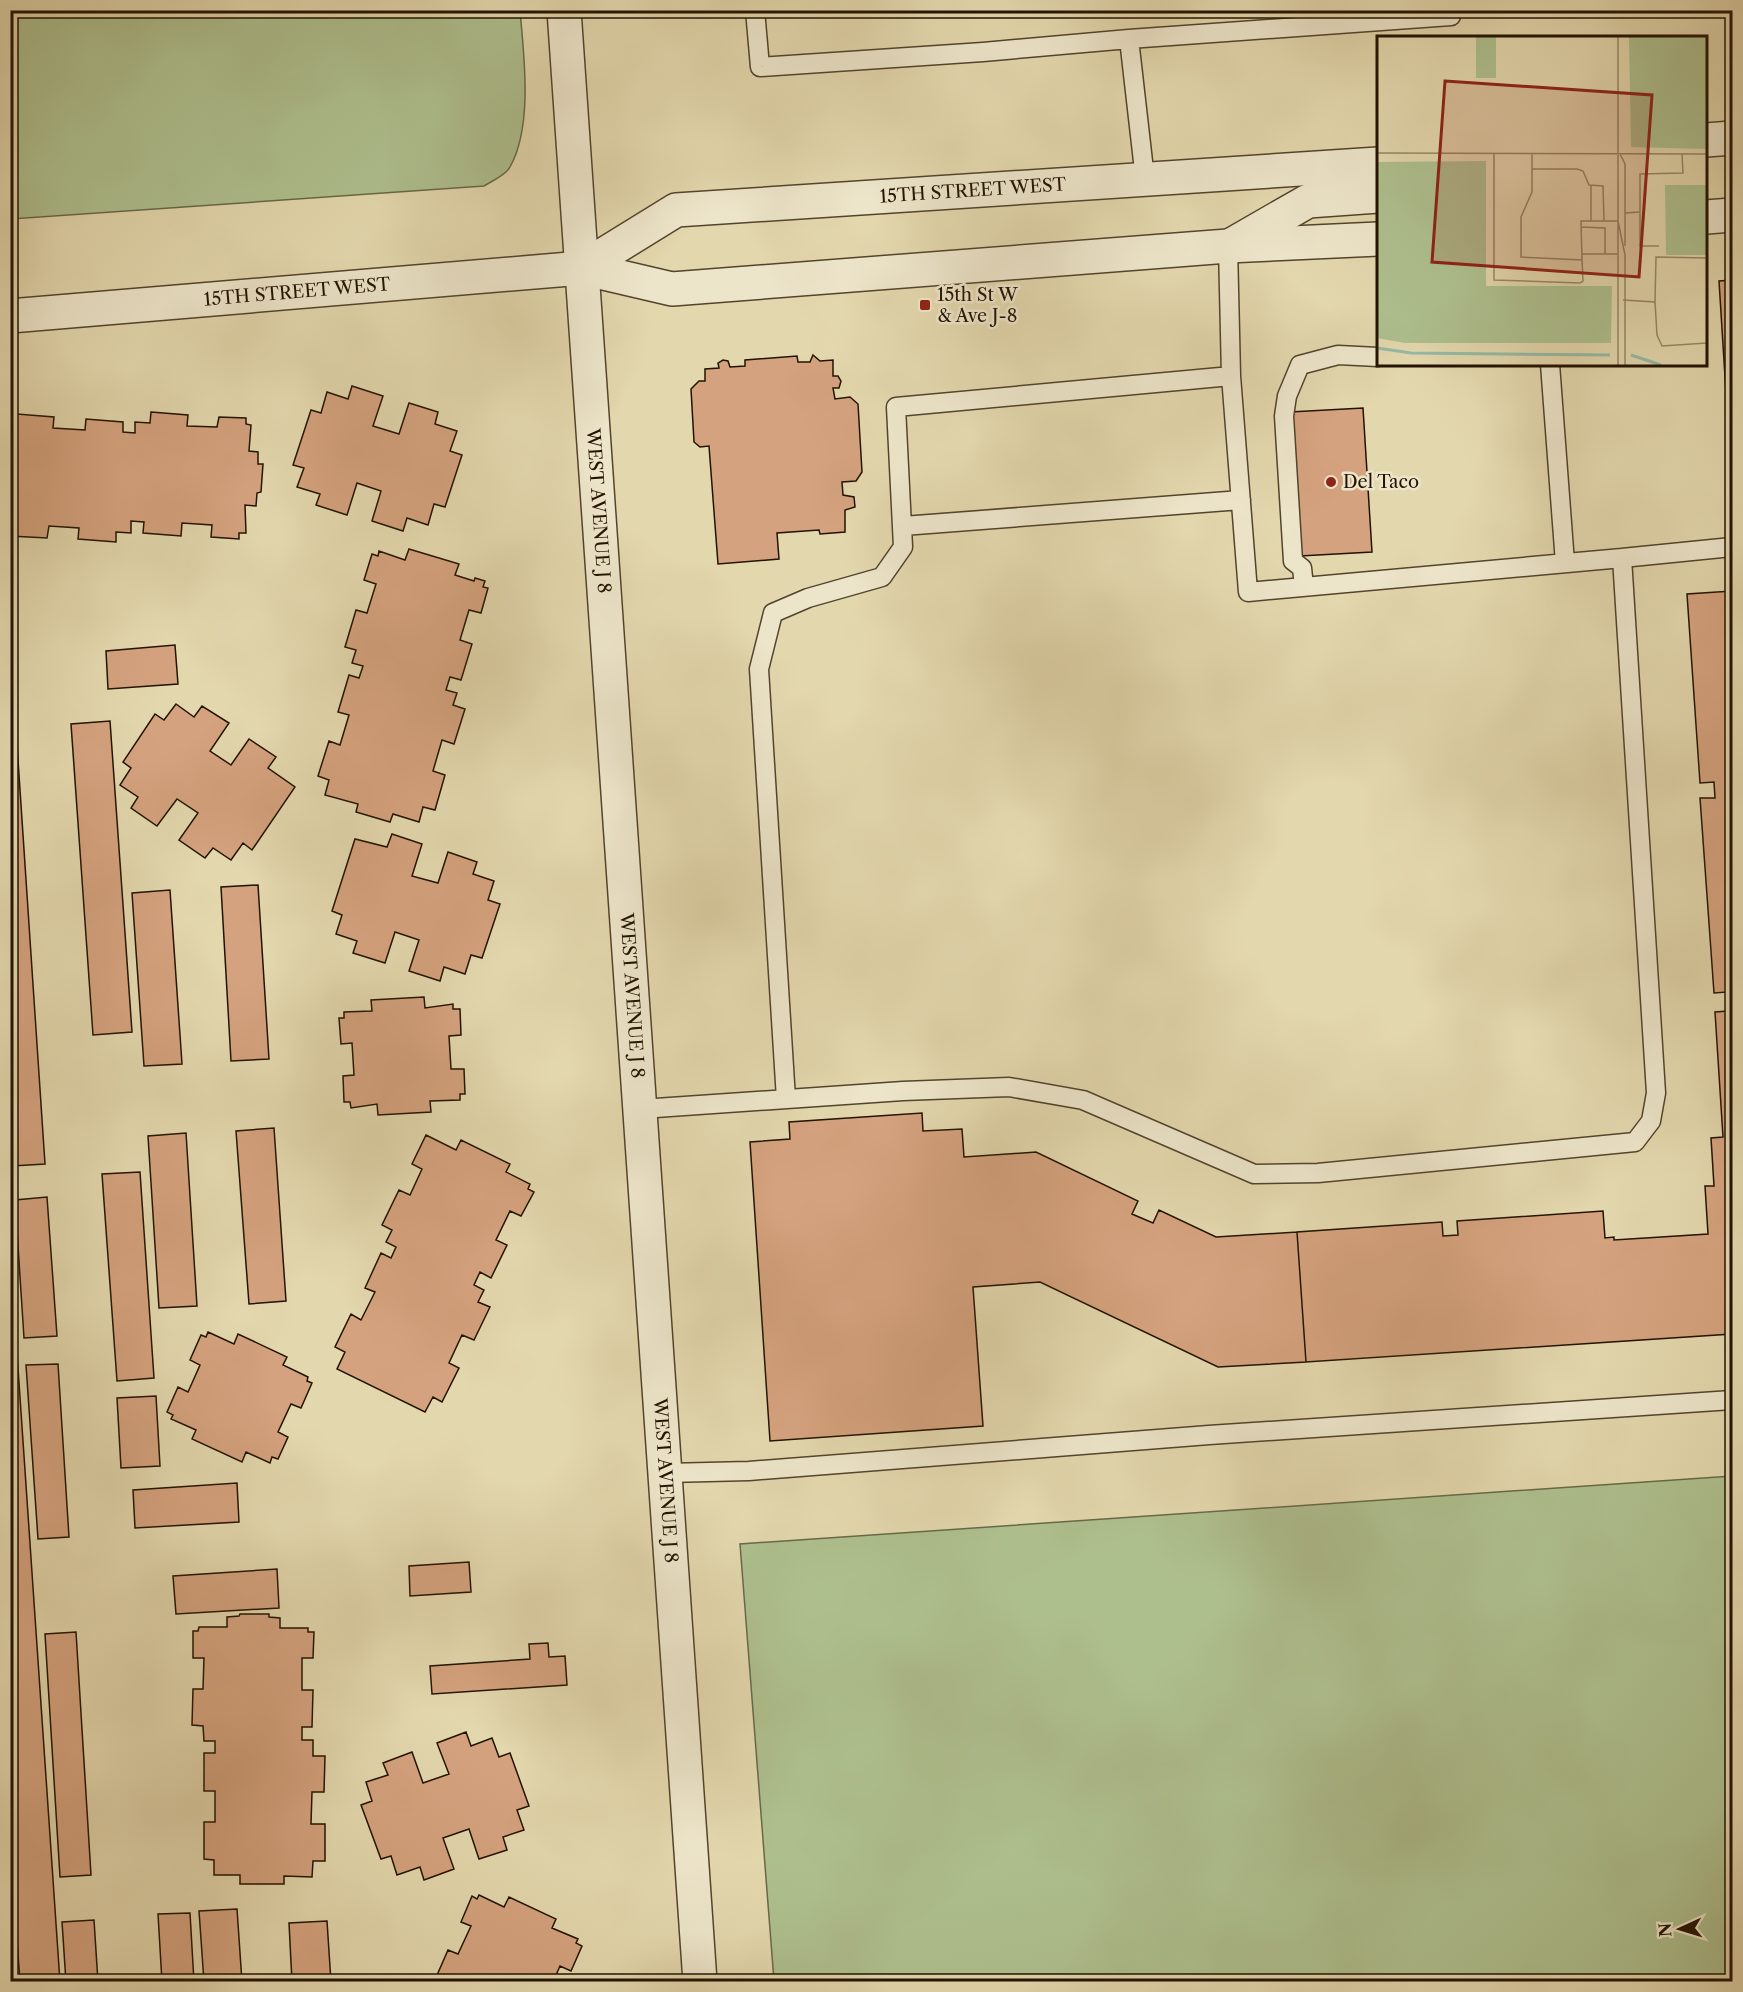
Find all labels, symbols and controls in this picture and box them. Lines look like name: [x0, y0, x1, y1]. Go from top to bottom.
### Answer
inset map: [1377, 36, 1707, 366]
street label: 15TH STREET WEST: [879, 173, 1067, 208]
street label: 15TH STREET WEST: [203, 273, 392, 311]
place label: 15th St W & Ave J-8: [937, 284, 1019, 327]
marker: 15th St W & Ave J-8: [918, 298, 932, 312]
street label: WEST AVENUE J 8: [582, 427, 615, 594]
place label: Del Taco: [1343, 471, 1419, 493]
marker: Del Taco: [1324, 475, 1338, 489]
street label: WEST AVENUE J 8: [615, 911, 649, 1079]
street label: WEST AVENUE J 8: [649, 1396, 682, 1564]
north arrow: [1650, 1899, 1710, 1959]
text: N: [1655, 1922, 1675, 1938]

